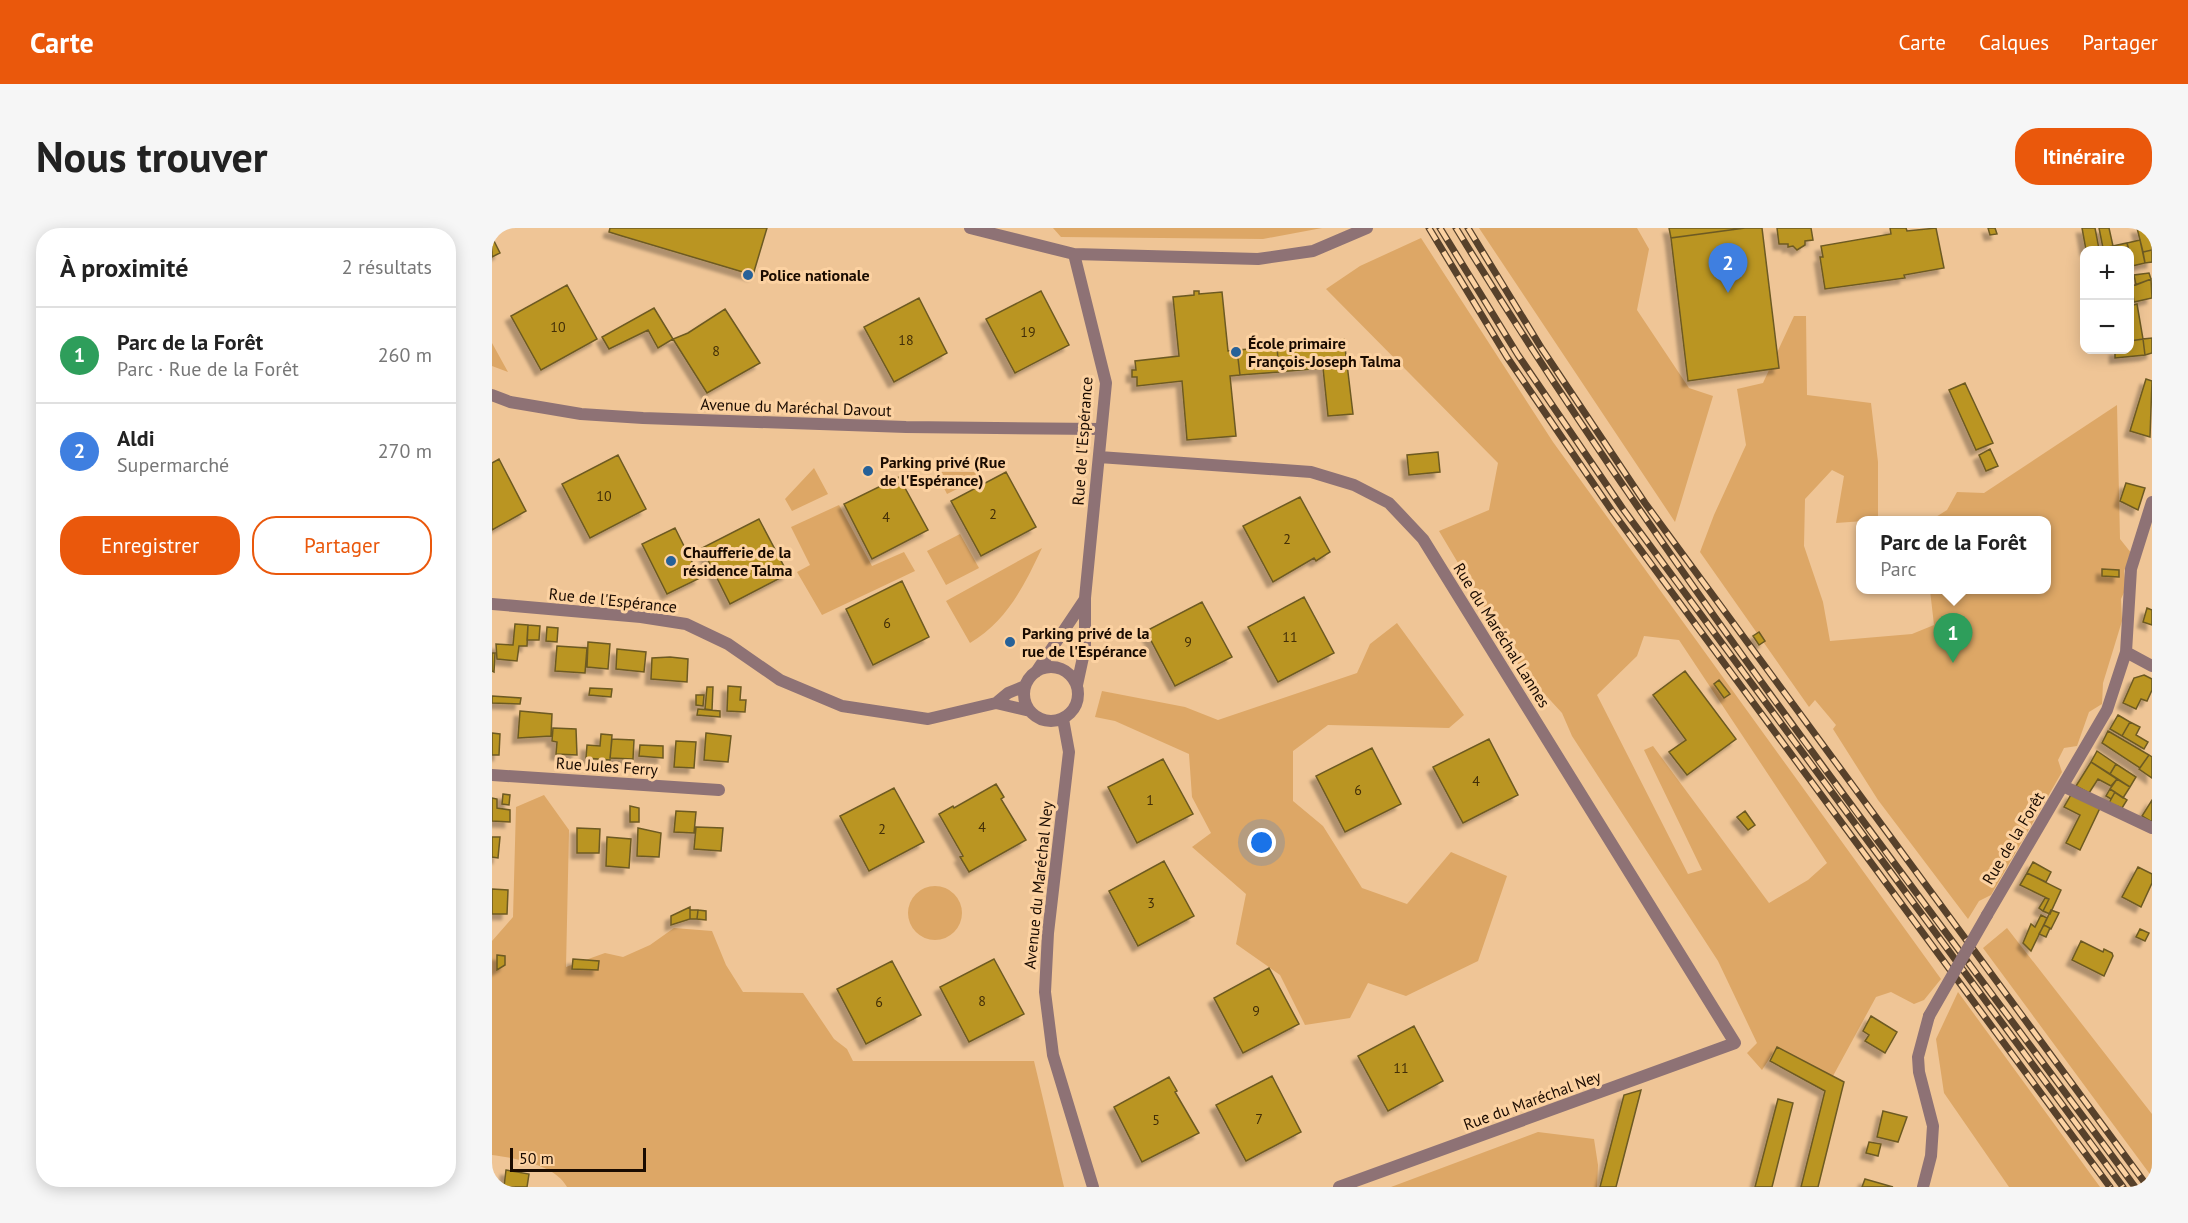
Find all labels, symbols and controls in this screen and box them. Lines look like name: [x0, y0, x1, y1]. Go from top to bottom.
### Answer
text: Carte: [30, 24, 94, 61]
text: Carte: [1899, 29, 1946, 56]
text: Calques: [1979, 29, 2049, 56]
text: Partager: [2082, 29, 2158, 56]
button: Itinéraire: [2015, 128, 2152, 185]
text: Nous trouver: [36, 129, 267, 184]
pin: 2: [1708, 244, 1748, 293]
map controls: [2080, 246, 2134, 354]
button: +: [2080, 246, 2134, 300]
text: À proximité: [60, 251, 188, 284]
text: 2 résultats: [342, 254, 432, 280]
place label: Police nationale: [760, 265, 870, 285]
marker: Police nationale: [741, 268, 755, 282]
button: −: [2080, 300, 2134, 354]
house number: 10: [550, 318, 566, 336]
house number: 19: [1020, 323, 1036, 341]
text: Parc de la Forêt: [117, 328, 263, 356]
house number: 18: [898, 331, 914, 349]
place label: École primaire François-Joseph Talma: [1248, 333, 1401, 371]
text: 1: [74, 342, 85, 368]
text: 260 m: [378, 342, 432, 368]
house number: 8: [712, 342, 720, 360]
marker: École primaire François-Joseph Talma: [1229, 345, 1243, 359]
text: Parc · Rue de la Forêt: [117, 356, 299, 382]
street label: Rue de l'Espérance: [1068, 376, 1096, 506]
street label: Avenue du Maréchal Davout: [700, 394, 892, 420]
text: Aldi: [117, 424, 155, 452]
text: 2: [74, 438, 85, 464]
text: 270 m: [378, 438, 432, 464]
text: Supermarché: [117, 452, 229, 478]
place label: Parking privé (Rue de l'Espérance): [880, 452, 1006, 490]
marker: Parking privé (Rue de l'Espérance): [861, 464, 875, 478]
house number: 10: [596, 487, 612, 505]
house number: 2: [989, 505, 997, 523]
house number: 4: [882, 508, 890, 526]
button: Enregistrer: [60, 516, 240, 575]
button: Partager: [252, 516, 432, 575]
popup: [1856, 516, 2051, 594]
text: Parc de la Forêt: [1880, 528, 2027, 556]
house number: 2: [1283, 530, 1291, 548]
place label: Chaufferie de la résidence Talma: [683, 542, 792, 580]
marker: Chaufferie de la résidence Talma: [664, 554, 678, 568]
text: Parc: [1880, 556, 1917, 582]
street label: Rue du Maréchal Lannes: [1449, 559, 1555, 711]
street label: Rue de l'Espérance: [548, 583, 678, 617]
house number: 6: [883, 614, 891, 632]
pin: 1: [1934, 614, 1972, 663]
place label: Parking privé de la rue de l'Espérance: [1022, 623, 1150, 661]
house number: 11: [1282, 628, 1298, 646]
house number: 9: [1184, 633, 1192, 651]
marker: Parking privé de la rue de l'Espérance: [1003, 635, 1017, 649]
street label: Rue Jules Ferry: [555, 752, 659, 780]
house number: 4: [1472, 772, 1480, 790]
house number: 6: [1354, 781, 1362, 799]
street label: Rue de la Forêt: [1978, 788, 2049, 888]
house number: 1: [1146, 791, 1154, 809]
street label: Avenue du Maréchal Ney: [1019, 800, 1057, 970]
house number: 4: [978, 818, 986, 836]
house number: 2: [878, 820, 886, 838]
your location: [1247, 828, 1276, 857]
house number: 3: [1147, 894, 1155, 912]
house number: 8: [978, 992, 986, 1010]
house number: 6: [875, 993, 883, 1011]
house number: 9: [1252, 1002, 1260, 1020]
house number: 11: [1393, 1059, 1409, 1077]
street label: Rue du Maréchal Ney: [1461, 1066, 1604, 1134]
house number: 7: [1255, 1110, 1263, 1128]
house number: 5: [1152, 1111, 1160, 1129]
scale bar: [510, 1145, 646, 1172]
text: 50 m: [519, 1148, 554, 1168]

